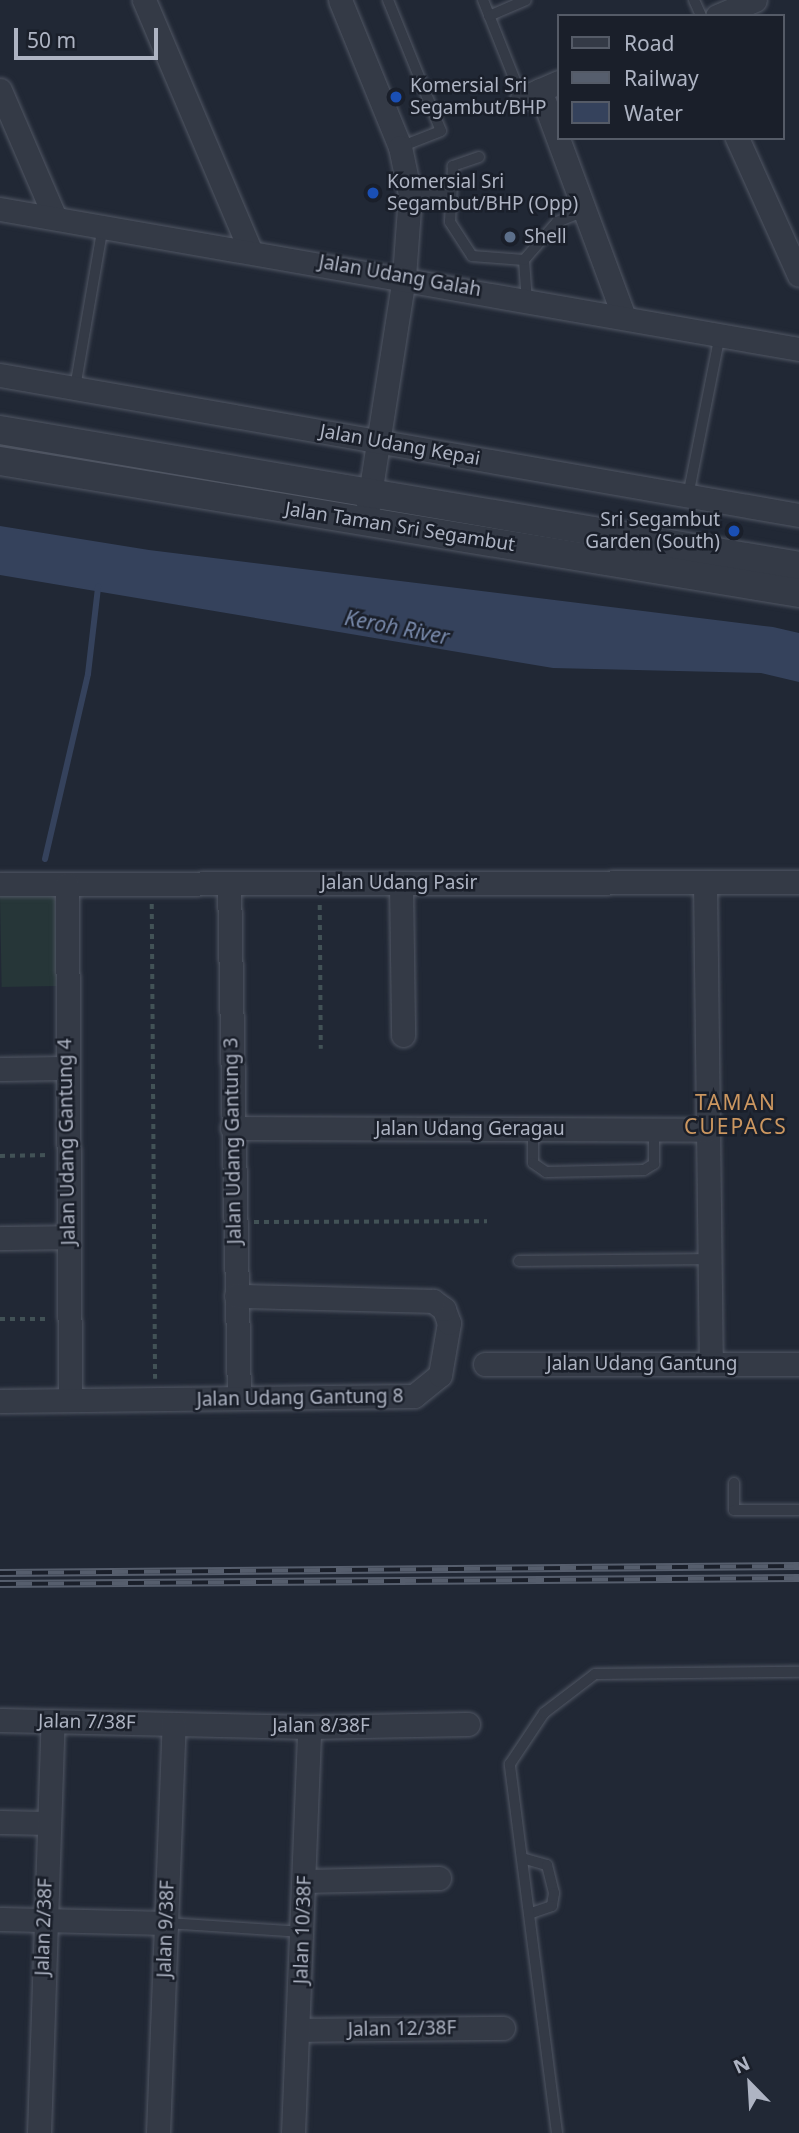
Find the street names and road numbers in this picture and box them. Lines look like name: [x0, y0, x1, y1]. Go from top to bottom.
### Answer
street label: Jalan Udang Galah: [317, 250, 483, 302]
street label: Jalan Udang Kepai: [318, 420, 482, 470]
street label: Jalan Taman Sri Segambut: [283, 498, 517, 556]
street label: Jalan Udang Pasir: [321, 872, 477, 894]
street label: Jalan Udang Gantung 3: [220, 1037, 246, 1245]
street label: Jalan Udang Gantung 4: [54, 1038, 80, 1246]
street label: Jalan Udang Geragau: [375, 1118, 565, 1140]
street label: Jalan Udang Gantung: [547, 1353, 737, 1375]
street label: Jalan Udang Gantung 8: [196, 1385, 404, 1411]
street label: Jalan 7/38F: [38, 1710, 136, 1734]
street label: Jalan 8/38F: [272, 1715, 370, 1737]
street label: Jalan 10/38F: [290, 1875, 316, 1985]
street label: Jalan 2/38F: [31, 1878, 57, 1976]
street label: Jalan 9/38F: [153, 1880, 179, 1978]
street label: Jalan 12/38F: [348, 2017, 456, 2041]

